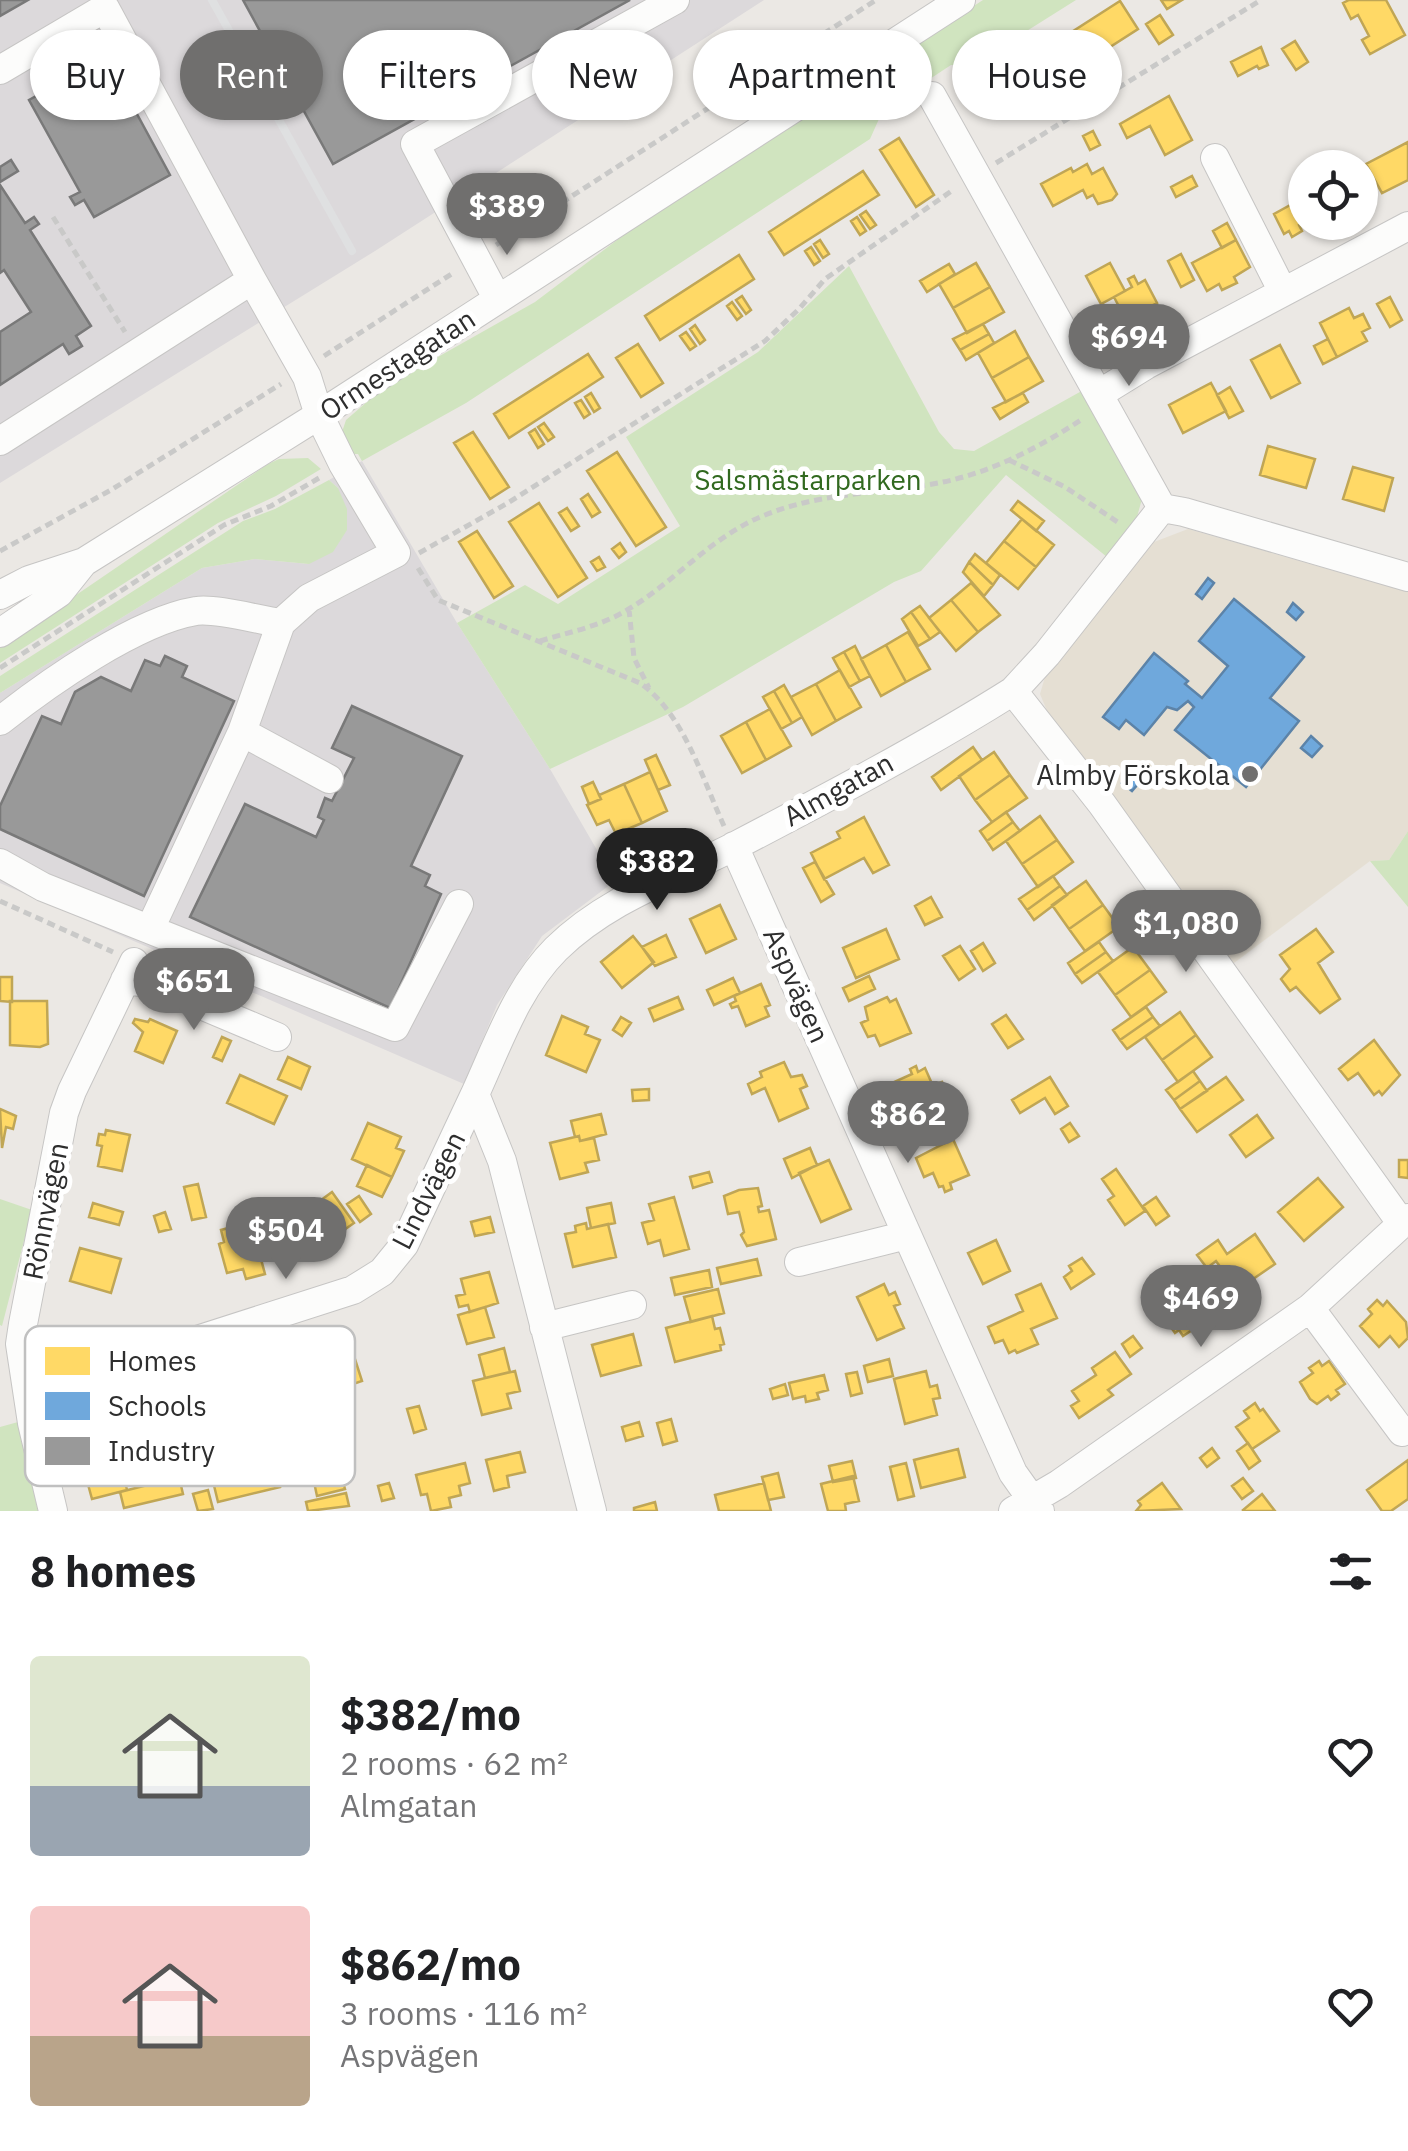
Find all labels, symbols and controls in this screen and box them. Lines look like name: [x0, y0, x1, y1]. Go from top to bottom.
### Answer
chip: Buy: [30, 30, 160, 120]
chip: Rent: [180, 30, 323, 120]
chip: Filters: [343, 30, 512, 120]
chip: New: [532, 30, 673, 120]
chip: Apartment: [693, 30, 932, 120]
chip: House: [952, 30, 1122, 120]
map controls: [1288, 150, 1378, 240]
button: locate: [1288, 150, 1378, 240]
pin: $389: [448, 173, 566, 258]
text: $389: [469, 184, 545, 226]
street label: Ormestagatan: [312, 300, 482, 428]
pin: $694: [1070, 304, 1188, 389]
text: $694: [1091, 315, 1167, 357]
park label: Salsmästarparken: [694, 461, 922, 498]
street label: Almgatan: [776, 744, 900, 834]
place label: Almby Förskola: [1036, 756, 1230, 793]
marker: Almby Förskola: [1239, 763, 1261, 785]
pin: $382: [598, 828, 716, 913]
text: $382: [619, 839, 695, 881]
pin: $1,080: [1105, 890, 1267, 975]
text: $1,080: [1133, 901, 1239, 943]
street label: Aspvägen: [755, 922, 839, 1048]
pin: $651: [135, 948, 253, 1033]
text: $651: [156, 959, 232, 1001]
pin: $862: [849, 1081, 967, 1166]
text: $862: [870, 1092, 946, 1134]
street label: Lindvägen: [383, 1125, 473, 1255]
street label: Rönnvägen: [14, 1139, 76, 1283]
pin: $504: [227, 1197, 345, 1282]
text: $504: [248, 1208, 324, 1250]
pin: $469: [1142, 1265, 1260, 1350]
text: $469: [1163, 1276, 1239, 1318]
legend: [25, 1326, 355, 1486]
text: Homes: [108, 1342, 197, 1379]
text: Schools: [108, 1387, 207, 1424]
text: Industry: [108, 1432, 215, 1469]
text: 8 homes: [30, 1544, 196, 1599]
icon: filters: [1323, 1544, 1378, 1599]
text: $382/mo: [340, 1687, 521, 1742]
icon: home: [110, 1696, 230, 1816]
icon: heart: [1323, 1729, 1378, 1784]
text: 2 rooms · 62 m²: [340, 1742, 568, 1784]
text: Almgatan: [340, 1784, 478, 1826]
text: $862/mo: [340, 1937, 521, 1992]
icon: home: [110, 1946, 230, 2066]
icon: heart: [1323, 1979, 1378, 2034]
text: 3 rooms · 116 m²: [340, 1992, 587, 2034]
text: Aspvägen: [340, 2034, 479, 2076]

